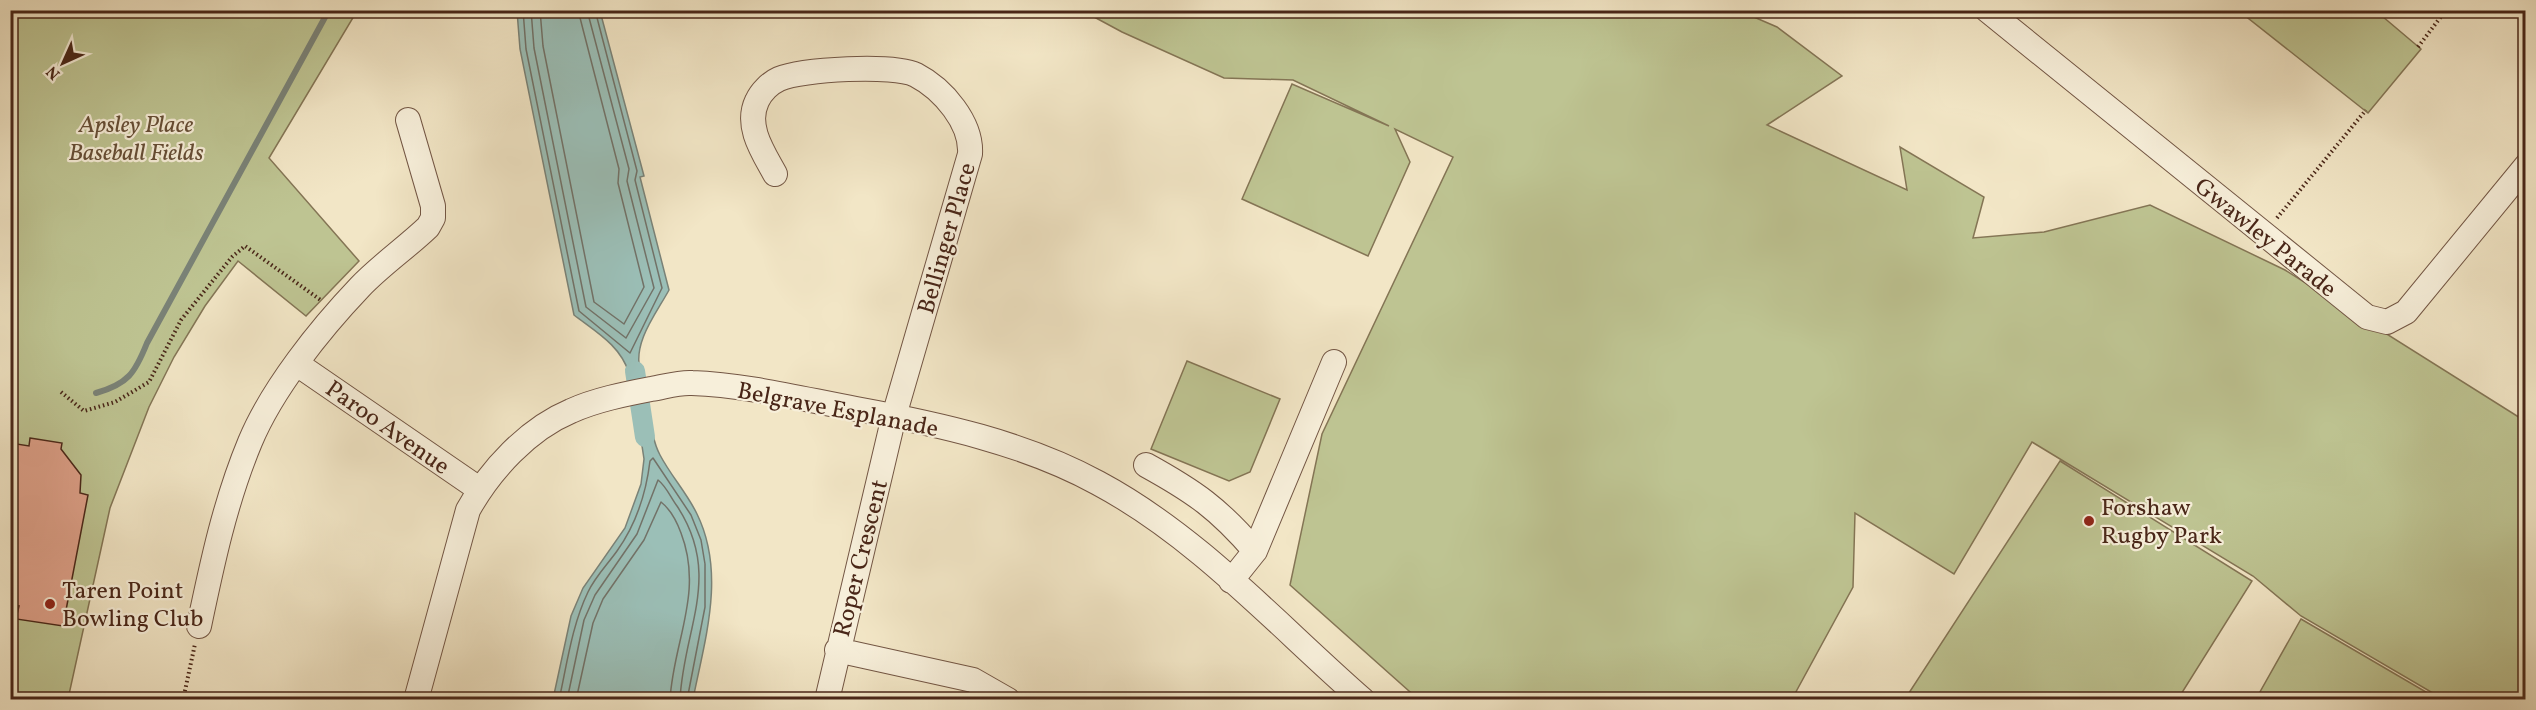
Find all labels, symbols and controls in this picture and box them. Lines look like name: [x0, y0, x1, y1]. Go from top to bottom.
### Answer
north arrow: [33, 33, 93, 93]
text: N: [42, 60, 66, 84]
park label: Apsley Place Baseball Fields: [69, 109, 204, 171]
street label: Bellinger Place: [910, 159, 986, 318]
street label: Gwawley Parade: [2186, 171, 2343, 307]
street label: Paroo Avenue: [318, 373, 456, 484]
street label: Belgrave Esplanade: [734, 375, 941, 447]
street label: Roper Crescent: [826, 476, 898, 641]
place label: Forshaw Rugby Park: [2101, 492, 2222, 554]
marker: Forshaw Rugby Park: [2082, 514, 2096, 528]
place label: Taren Point Bowling Club: [62, 575, 203, 637]
marker: Taren Point Bowling Club: [43, 597, 57, 611]

